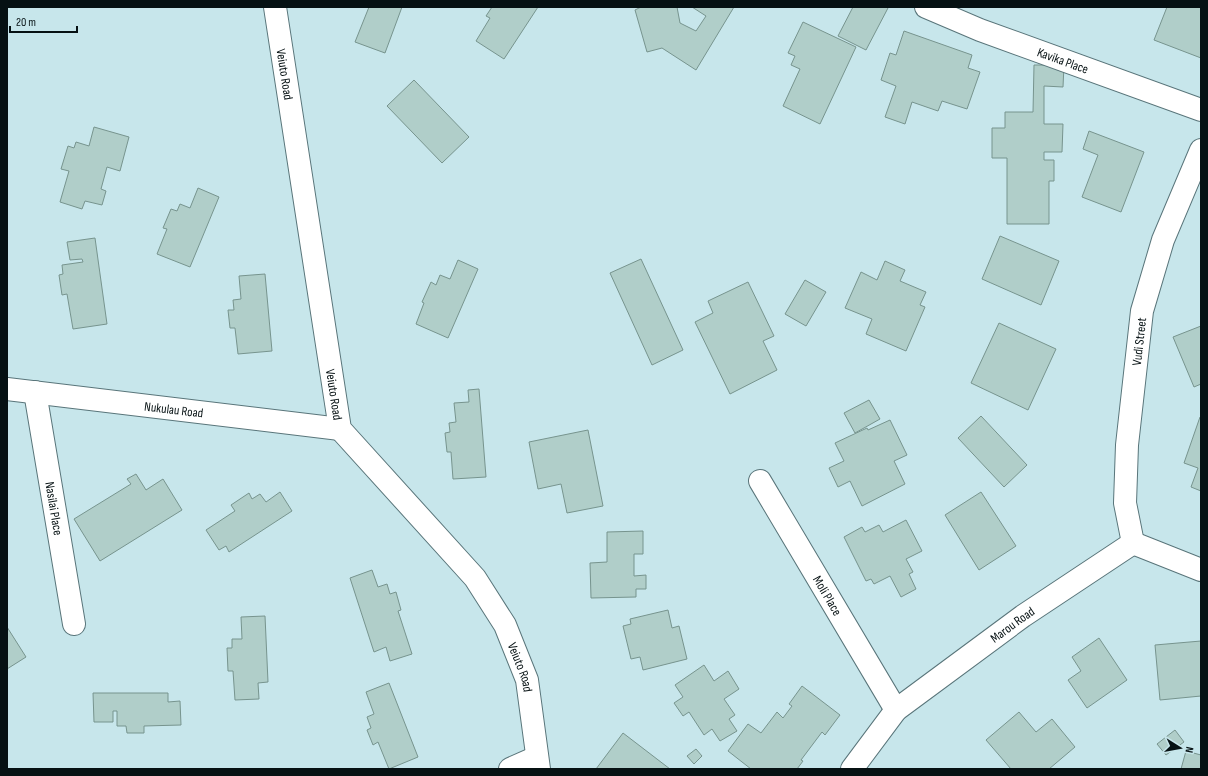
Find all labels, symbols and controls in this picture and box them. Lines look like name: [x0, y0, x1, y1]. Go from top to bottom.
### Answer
scale bar: [10, 8, 77, 34]
text: 20 m: [16, 15, 36, 30]
street label: Kavika Place: [1035, 44, 1091, 78]
street label: Veiuto Road: [273, 48, 296, 101]
street label: Vudi Street: [1129, 317, 1150, 367]
street label: Veiuto Road: [322, 368, 346, 421]
street label: Nukulau Road: [143, 399, 204, 421]
street label: Nasilai Place: [41, 481, 66, 536]
street label: Moli Place: [809, 573, 845, 619]
street label: Marou Road: [987, 604, 1038, 646]
street label: Veiuto Road: [504, 640, 536, 693]
north arrow: [1160, 728, 1200, 768]
text: N: [1182, 746, 1196, 754]

